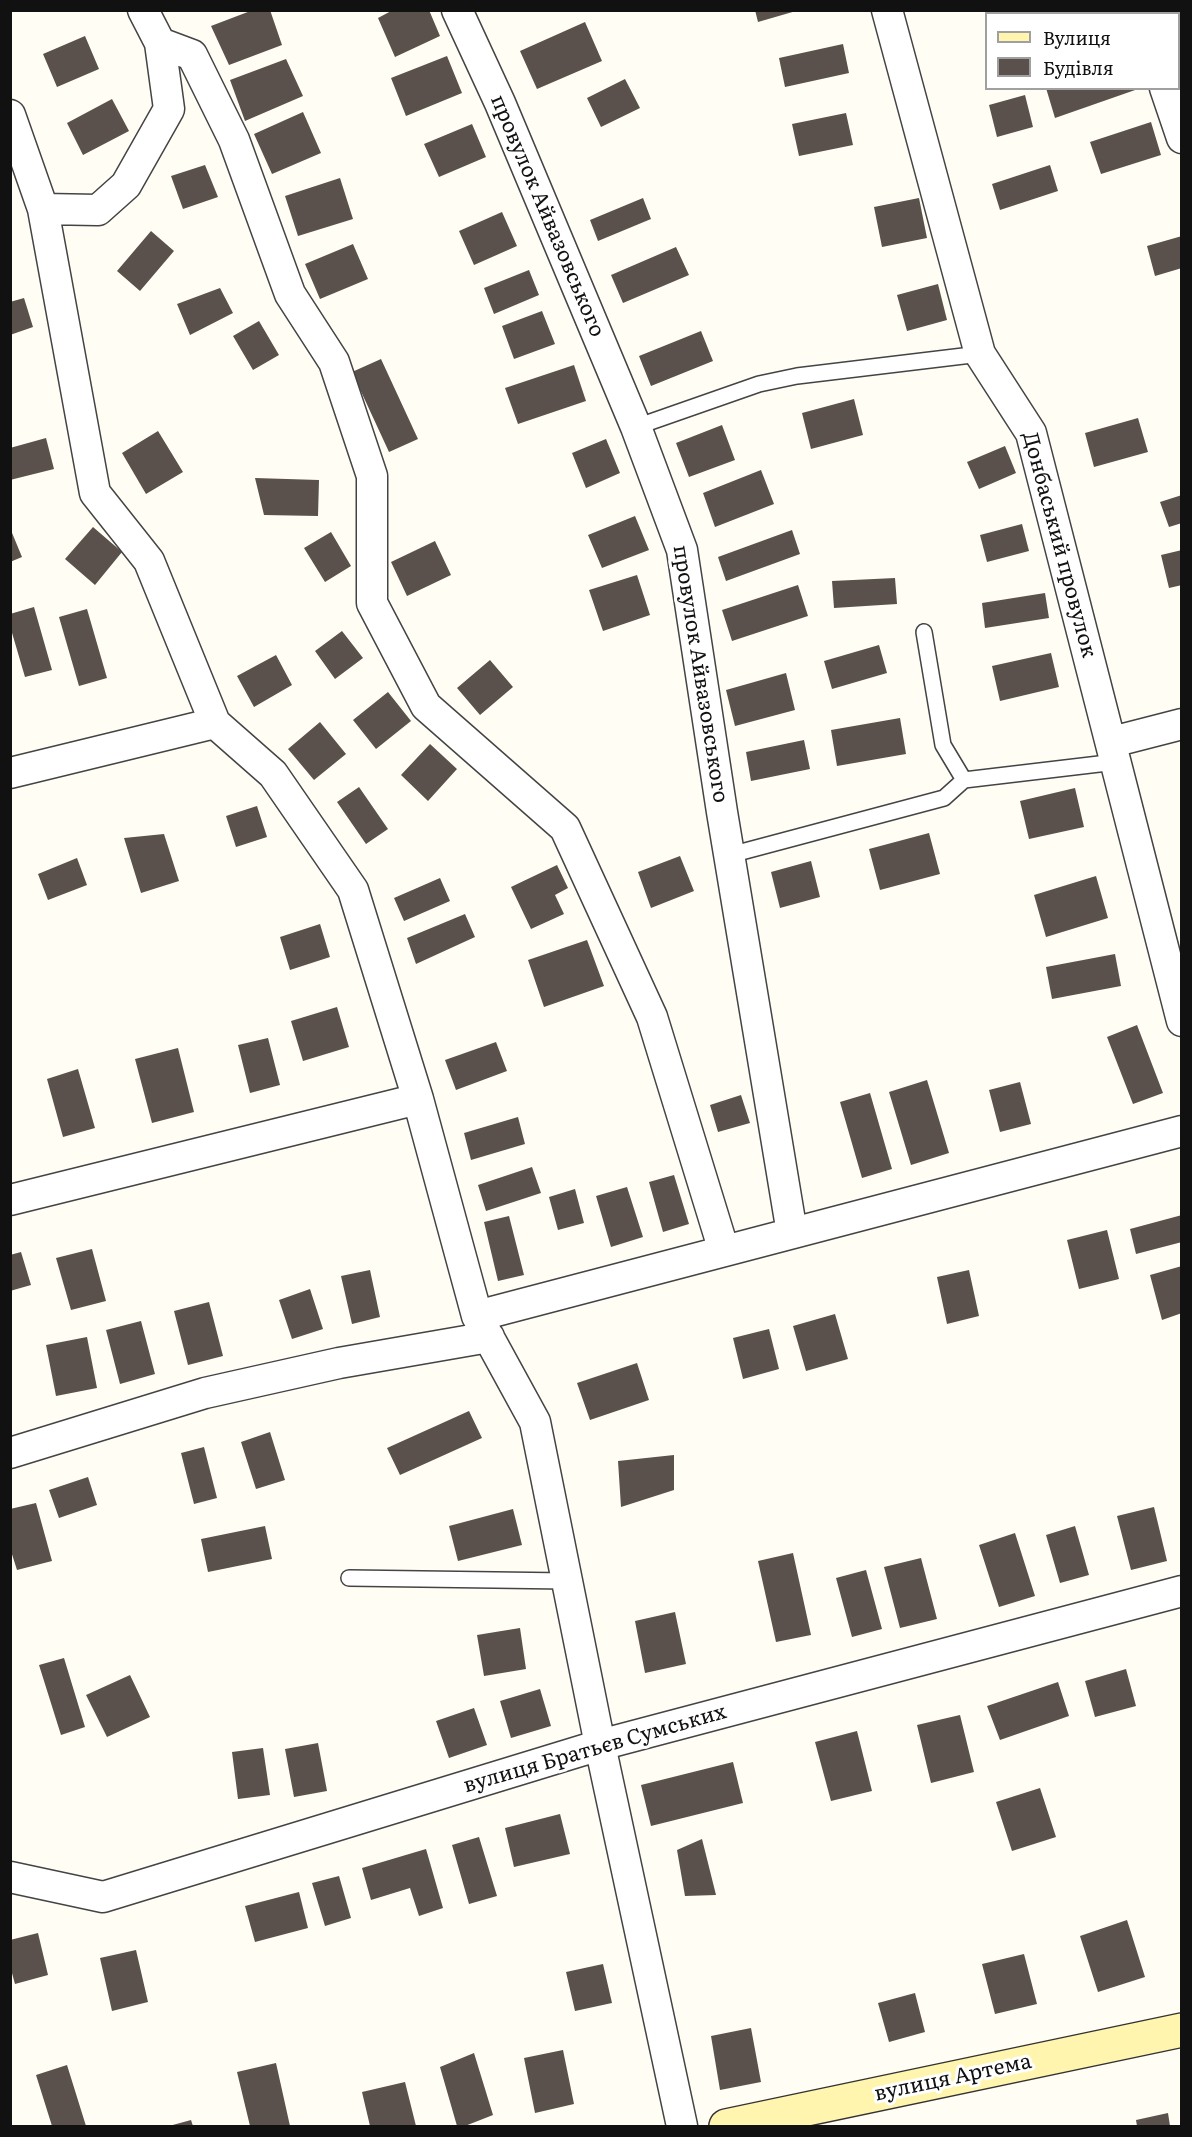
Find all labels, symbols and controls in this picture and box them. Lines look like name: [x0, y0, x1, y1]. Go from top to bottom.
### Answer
legend: [985, 12, 1180, 90]
text: Вулиця: [1043, 24, 1111, 51]
text: Будівля: [1043, 54, 1114, 81]
street label: провулок Айвазовського: [484, 91, 610, 341]
street label: Донбаський провулок: [1017, 429, 1101, 661]
street label: провулок Айвазовського: [667, 543, 733, 805]
street label: вулиця Братьєв Сумських: [461, 1699, 729, 1799]
street label: вулиця Артема: [872, 2049, 1034, 2107]

